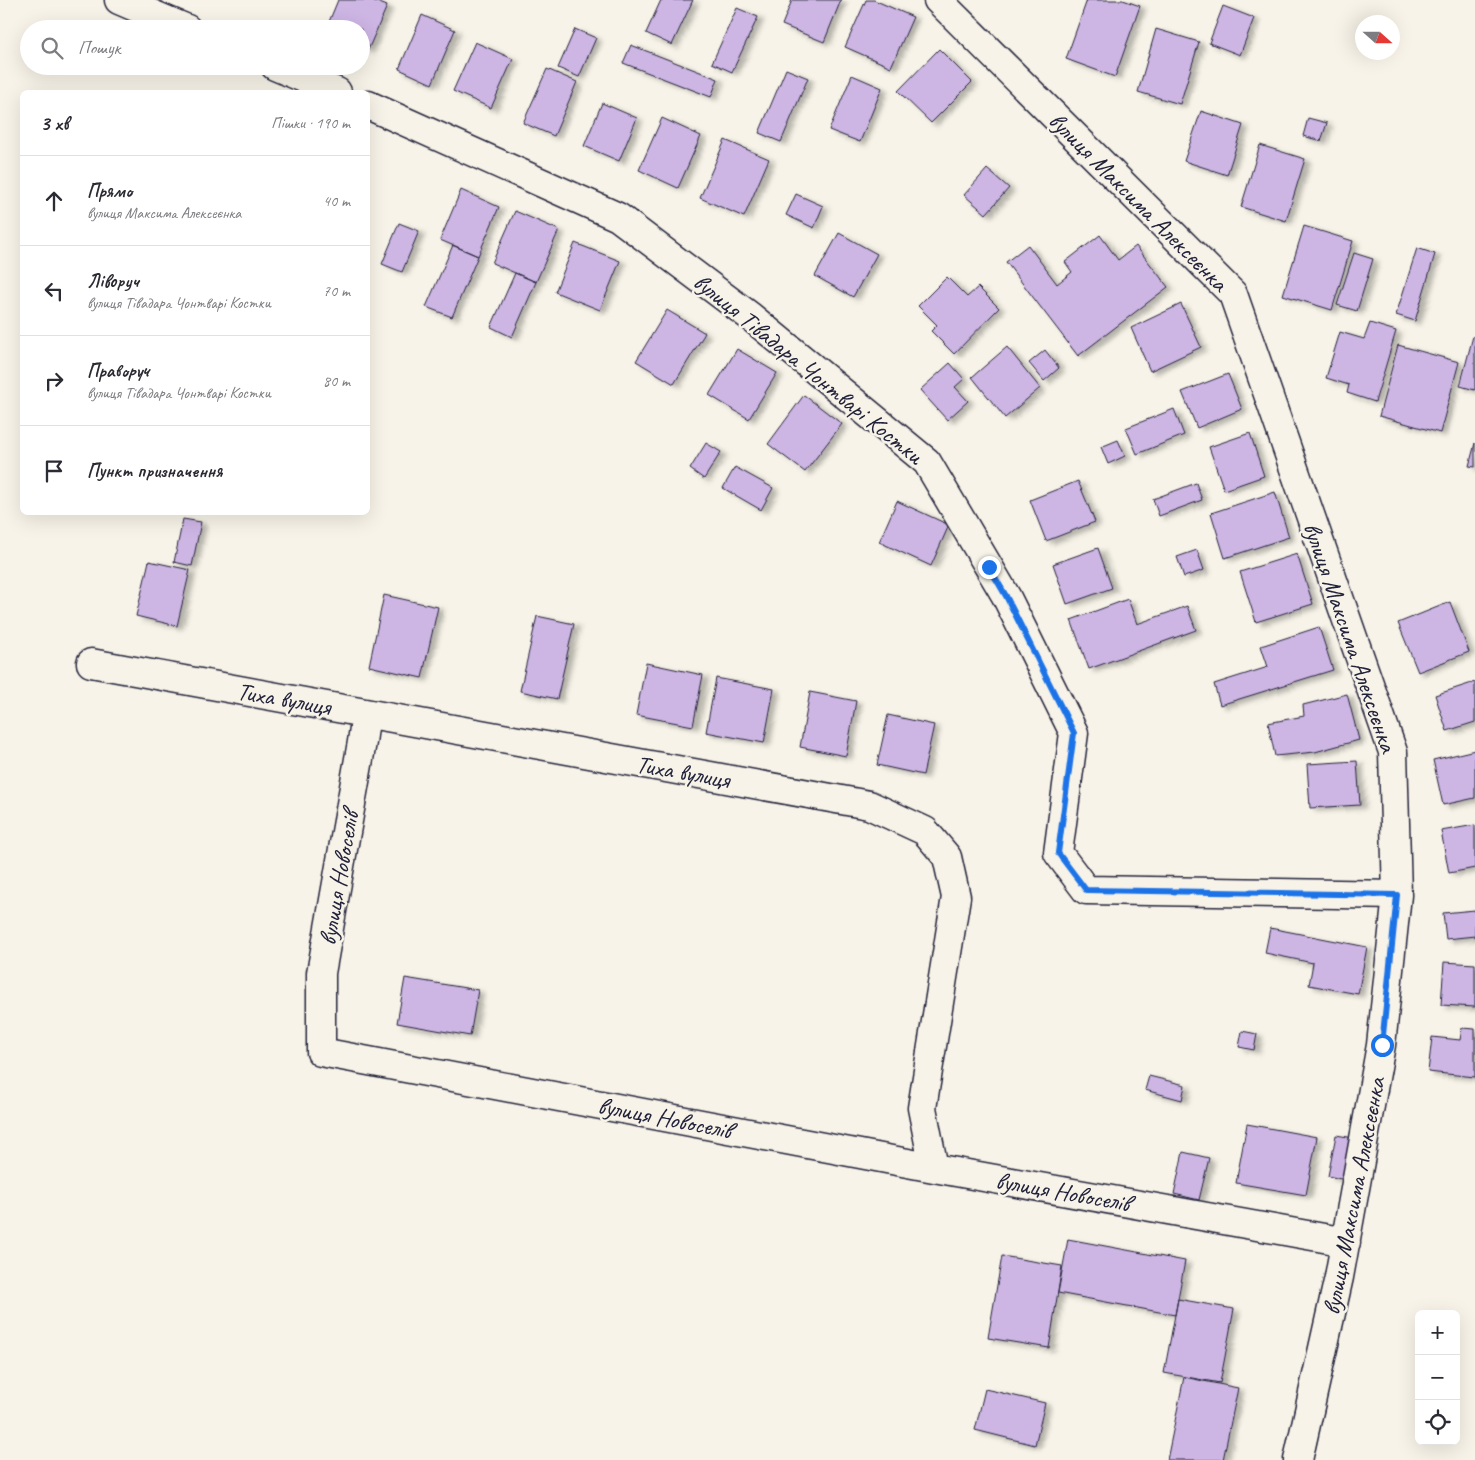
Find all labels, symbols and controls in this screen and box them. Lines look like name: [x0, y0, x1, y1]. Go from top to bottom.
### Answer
north arrow: [1355, 15, 1400, 60]
search box: [20, 20, 370, 75]
icon: search: [38, 34, 66, 62]
text: Пошук: [78, 36, 120, 60]
street label: вулиця Максима Алексеєнка: [1042, 105, 1236, 300]
text: 3 хв: [40, 110, 69, 136]
text: Пішки · 190 m: [271, 113, 350, 133]
text: Прямо: [87, 179, 132, 203]
icon: ahead: [40, 187, 68, 215]
text: 40 m: [323, 191, 350, 211]
text: вулиця Максима Алексеєнка: [87, 203, 241, 223]
street label: вулиця Тівадара Чонтварі Костки: [687, 266, 931, 473]
text: Ліворуч: [87, 269, 139, 293]
icon: left: [40, 277, 68, 305]
text: 70 m: [323, 281, 350, 301]
text: вулиця Тівадара Чонтварі Костки: [87, 293, 271, 313]
text: Праворуч: [87, 359, 149, 383]
icon: right: [40, 367, 68, 395]
text: 80 m: [323, 371, 350, 391]
text: вулиця Тівадара Чонтварі Костки: [87, 383, 271, 403]
icon: arrive: [40, 457, 68, 485]
text: Пункт призначення: [87, 459, 222, 483]
street label: вулиця Максима Алексеєнка: [1296, 518, 1405, 759]
route end: [978, 556, 1001, 579]
street label: Тиха вулиця: [235, 675, 335, 723]
street label: Тиха вулиця: [634, 748, 734, 796]
street label: вулиця Новоселів: [311, 802, 368, 948]
route start: [1371, 1034, 1394, 1057]
street label: вулиця Максима Алексеєнка: [1315, 1073, 1393, 1318]
street label: вулиця Новоселів: [595, 1089, 741, 1148]
street label: вулиця Новоселів: [993, 1164, 1139, 1221]
map controls: [1415, 1310, 1460, 1445]
button: +: [1415, 1310, 1460, 1355]
button: −: [1415, 1355, 1460, 1400]
button: locate: [1415, 1400, 1460, 1445]

